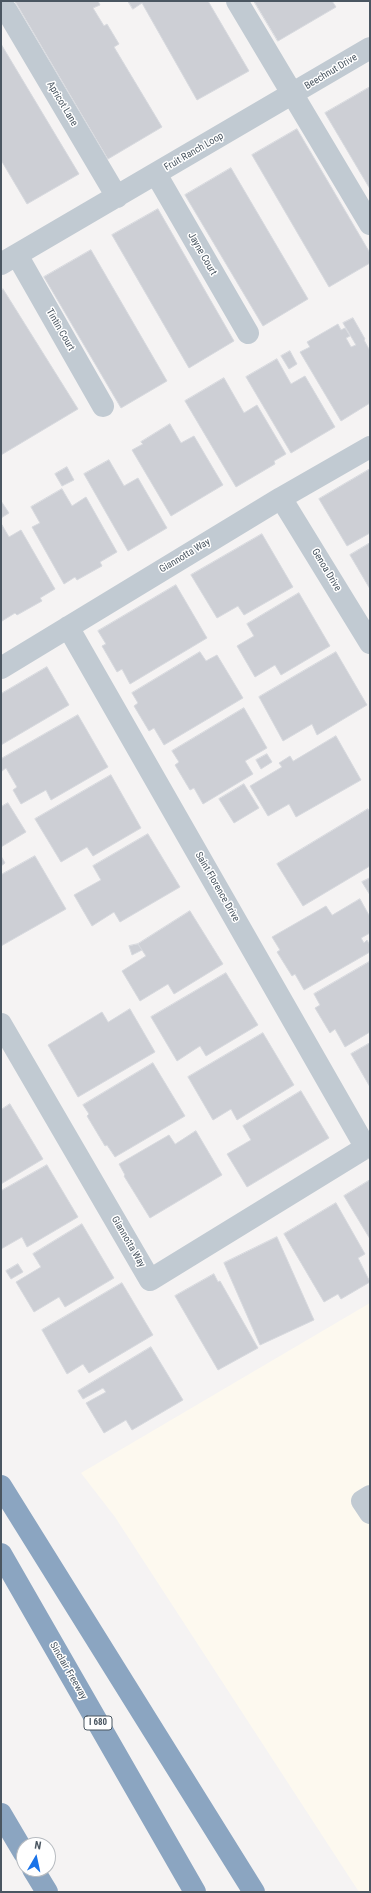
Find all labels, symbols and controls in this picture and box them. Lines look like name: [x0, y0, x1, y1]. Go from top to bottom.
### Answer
street label: Beechnut Drive: [303, 52, 359, 92]
street label: Apricot Lane: [44, 79, 80, 129]
street label: Fruit Ranch Loop: [162, 130, 226, 174]
street label: Jayne Court: [185, 231, 219, 277]
street label: Tintin Court: [43, 307, 77, 353]
street label: Giannotta Way: [157, 536, 213, 576]
street label: Genoa Drive: [309, 547, 343, 593]
street label: Saint Florence Drive: [192, 850, 242, 924]
street label: Giannotta Way: [109, 1214, 147, 1270]
street label: Sinclair Freeway: [47, 1640, 89, 1702]
road number: I 680: [84, 1716, 112, 1730]
north arrow: [16, 1837, 56, 1877]
text: N: [33, 1839, 42, 1853]

